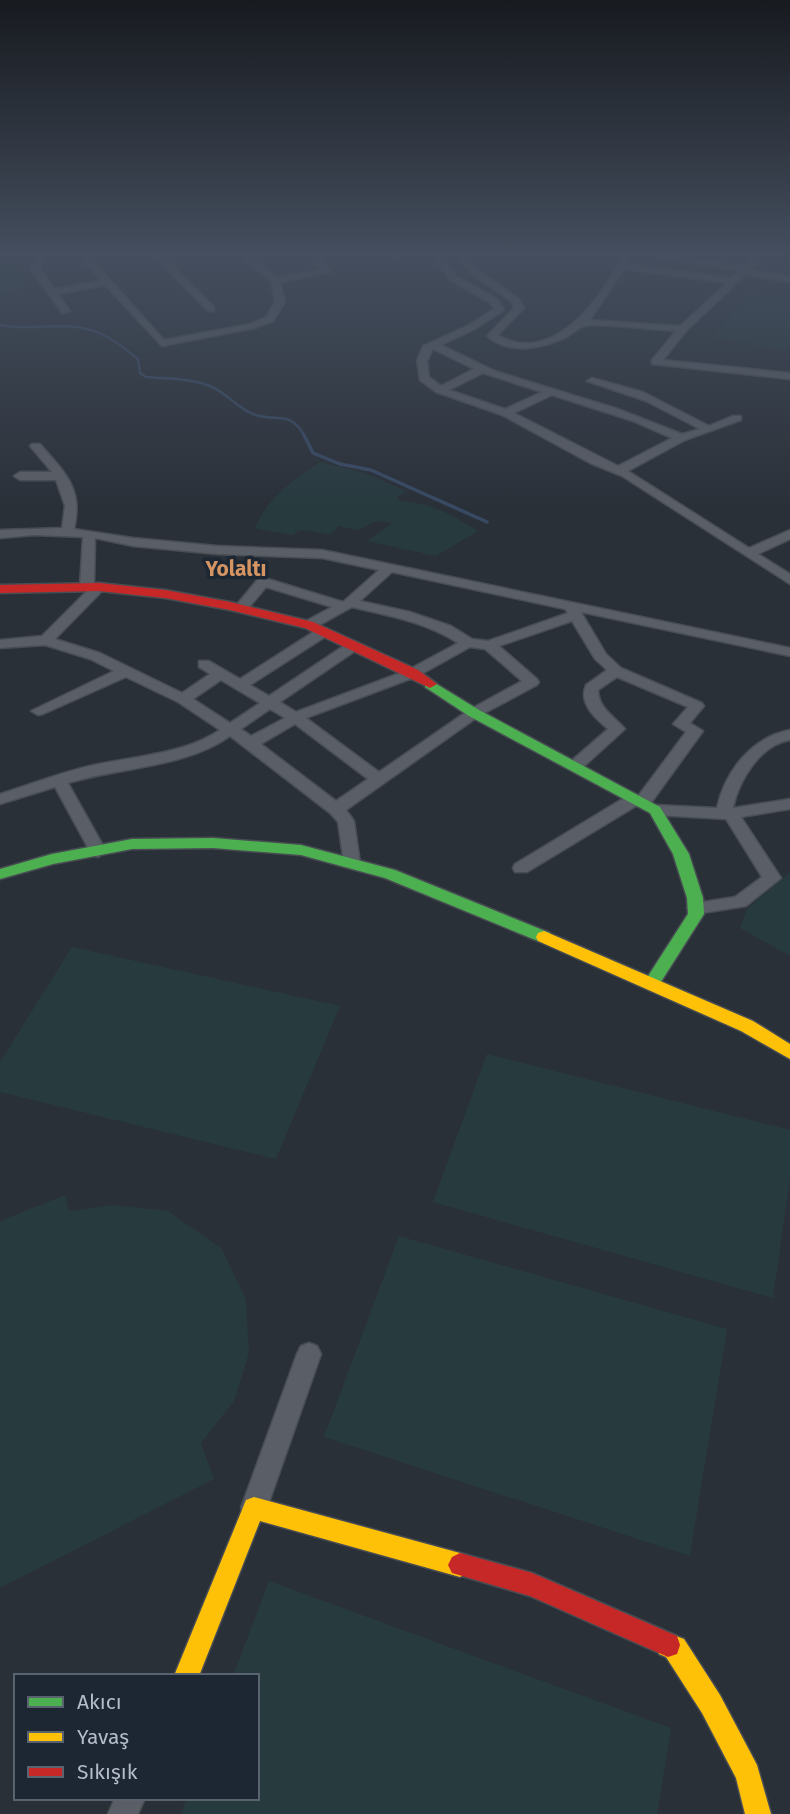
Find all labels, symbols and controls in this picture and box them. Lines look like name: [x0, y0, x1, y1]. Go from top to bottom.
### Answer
district label: Yolaltı: [204, 556, 267, 582]
legend: [14, 1674, 259, 1800]
text: Akıcı: [77, 1689, 122, 1715]
text: Yavaş: [77, 1724, 129, 1750]
text: Sıkışık: [77, 1759, 138, 1785]

